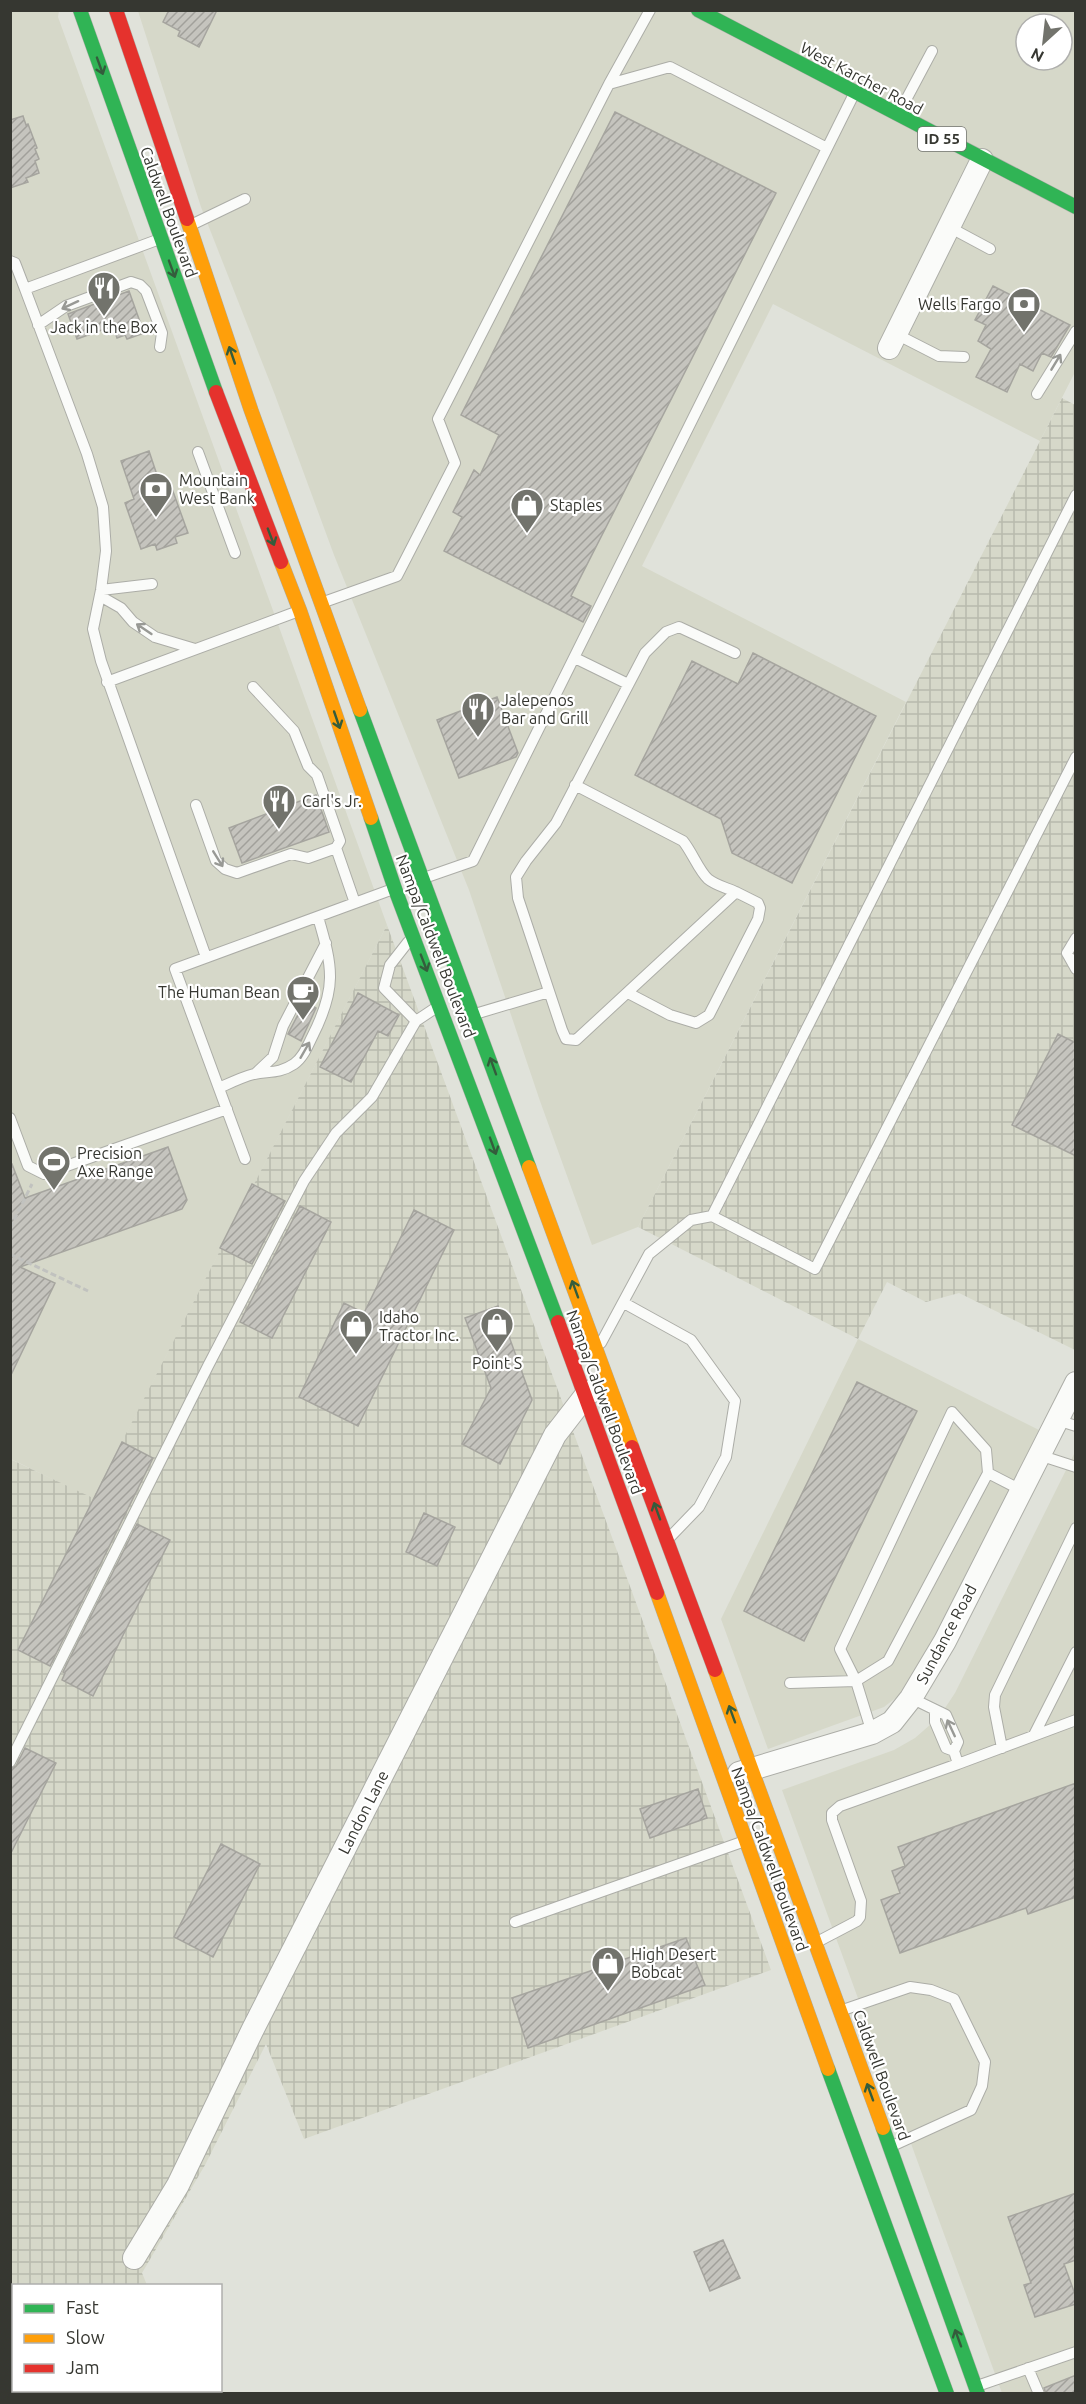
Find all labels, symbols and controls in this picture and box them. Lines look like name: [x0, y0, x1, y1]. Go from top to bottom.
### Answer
north arrow: [1014, 12, 1074, 72]
street label: West Karcher Road: [798, 38, 926, 118]
text: N: [1028, 45, 1047, 66]
one-way arrow: [95, 56, 106, 75]
road number: ID 55: [918, 127, 966, 151]
street label: Caldwell Boulevard: [137, 144, 201, 280]
one-way arrow: [168, 259, 179, 278]
restaurant icon: Jack in the Box: [86, 270, 122, 317]
bank icon: Wells Fargo: [1006, 286, 1042, 333]
place label: Wells Fargo: [918, 295, 1001, 313]
one-way arrow: [62, 300, 80, 312]
place label: Jack in the Box: [50, 318, 158, 336]
one-way arrow: [226, 346, 237, 364]
one-way arrow: [1051, 354, 1063, 371]
bank icon: Mountain West Bank: [138, 471, 174, 518]
place label: Mountain West Bank: [179, 471, 255, 507]
shop icon: Staples: [509, 487, 545, 534]
place label: Staples: [550, 496, 602, 514]
one-way arrow: [266, 527, 277, 546]
one-way arrow: [136, 623, 152, 635]
restaurant icon: Jalepenos Bar and Grill: [460, 691, 496, 738]
place label: Jalepenos Bar and Grill: [501, 691, 588, 727]
one-way arrow: [333, 710, 344, 729]
restaurant icon: Carl's Jr.: [261, 783, 297, 830]
place label: Carl's Jr.: [302, 792, 362, 810]
one-way arrow: [212, 850, 224, 867]
street label: Nampa/Caldwell Boulevard: [393, 852, 479, 1040]
one-way arrow: [419, 954, 430, 972]
cafe icon: The Human Bean: [285, 974, 321, 1021]
place label: The Human Bean: [158, 983, 280, 1001]
one-way arrow: [299, 1042, 311, 1059]
one-way arrow: [487, 1058, 498, 1076]
one-way arrow: [489, 1136, 500, 1154]
sports icon: Precision Axe Range: [36, 1144, 72, 1191]
place label: Precision Axe Range: [77, 1144, 154, 1180]
one-way arrow: [569, 1280, 580, 1299]
shop icon: Point S: [479, 1306, 515, 1353]
street label: Nampa/Caldwell Boulevard: [563, 1307, 647, 1497]
shop icon: Idaho Tractor Inc.: [338, 1308, 374, 1355]
place label: Idaho Tractor Inc.: [379, 1308, 459, 1344]
place label: Point S: [472, 1354, 522, 1372]
one-way arrow: [651, 1502, 662, 1521]
street label: Sundance Road: [912, 1581, 980, 1687]
one-way arrow: [725, 1705, 736, 1724]
one-way arrow: [945, 1719, 957, 1737]
street label: Nampa/Caldwell Boulevard: [728, 1764, 812, 1954]
street label: Landon Lane: [334, 1767, 392, 1857]
shop icon: High Desert Bobcat: [590, 1945, 626, 1992]
place label: High Desert Bobcat: [631, 1945, 717, 1981]
street label: Caldwell Boulevard: [850, 2007, 914, 2143]
one-way arrow: [864, 2084, 875, 2102]
legend: [12, 2284, 222, 2392]
text: Fast: [66, 2297, 99, 2317]
text: Slow: [66, 2327, 105, 2347]
one-way arrow: [952, 2330, 963, 2348]
text: Jam: [66, 2357, 100, 2377]

